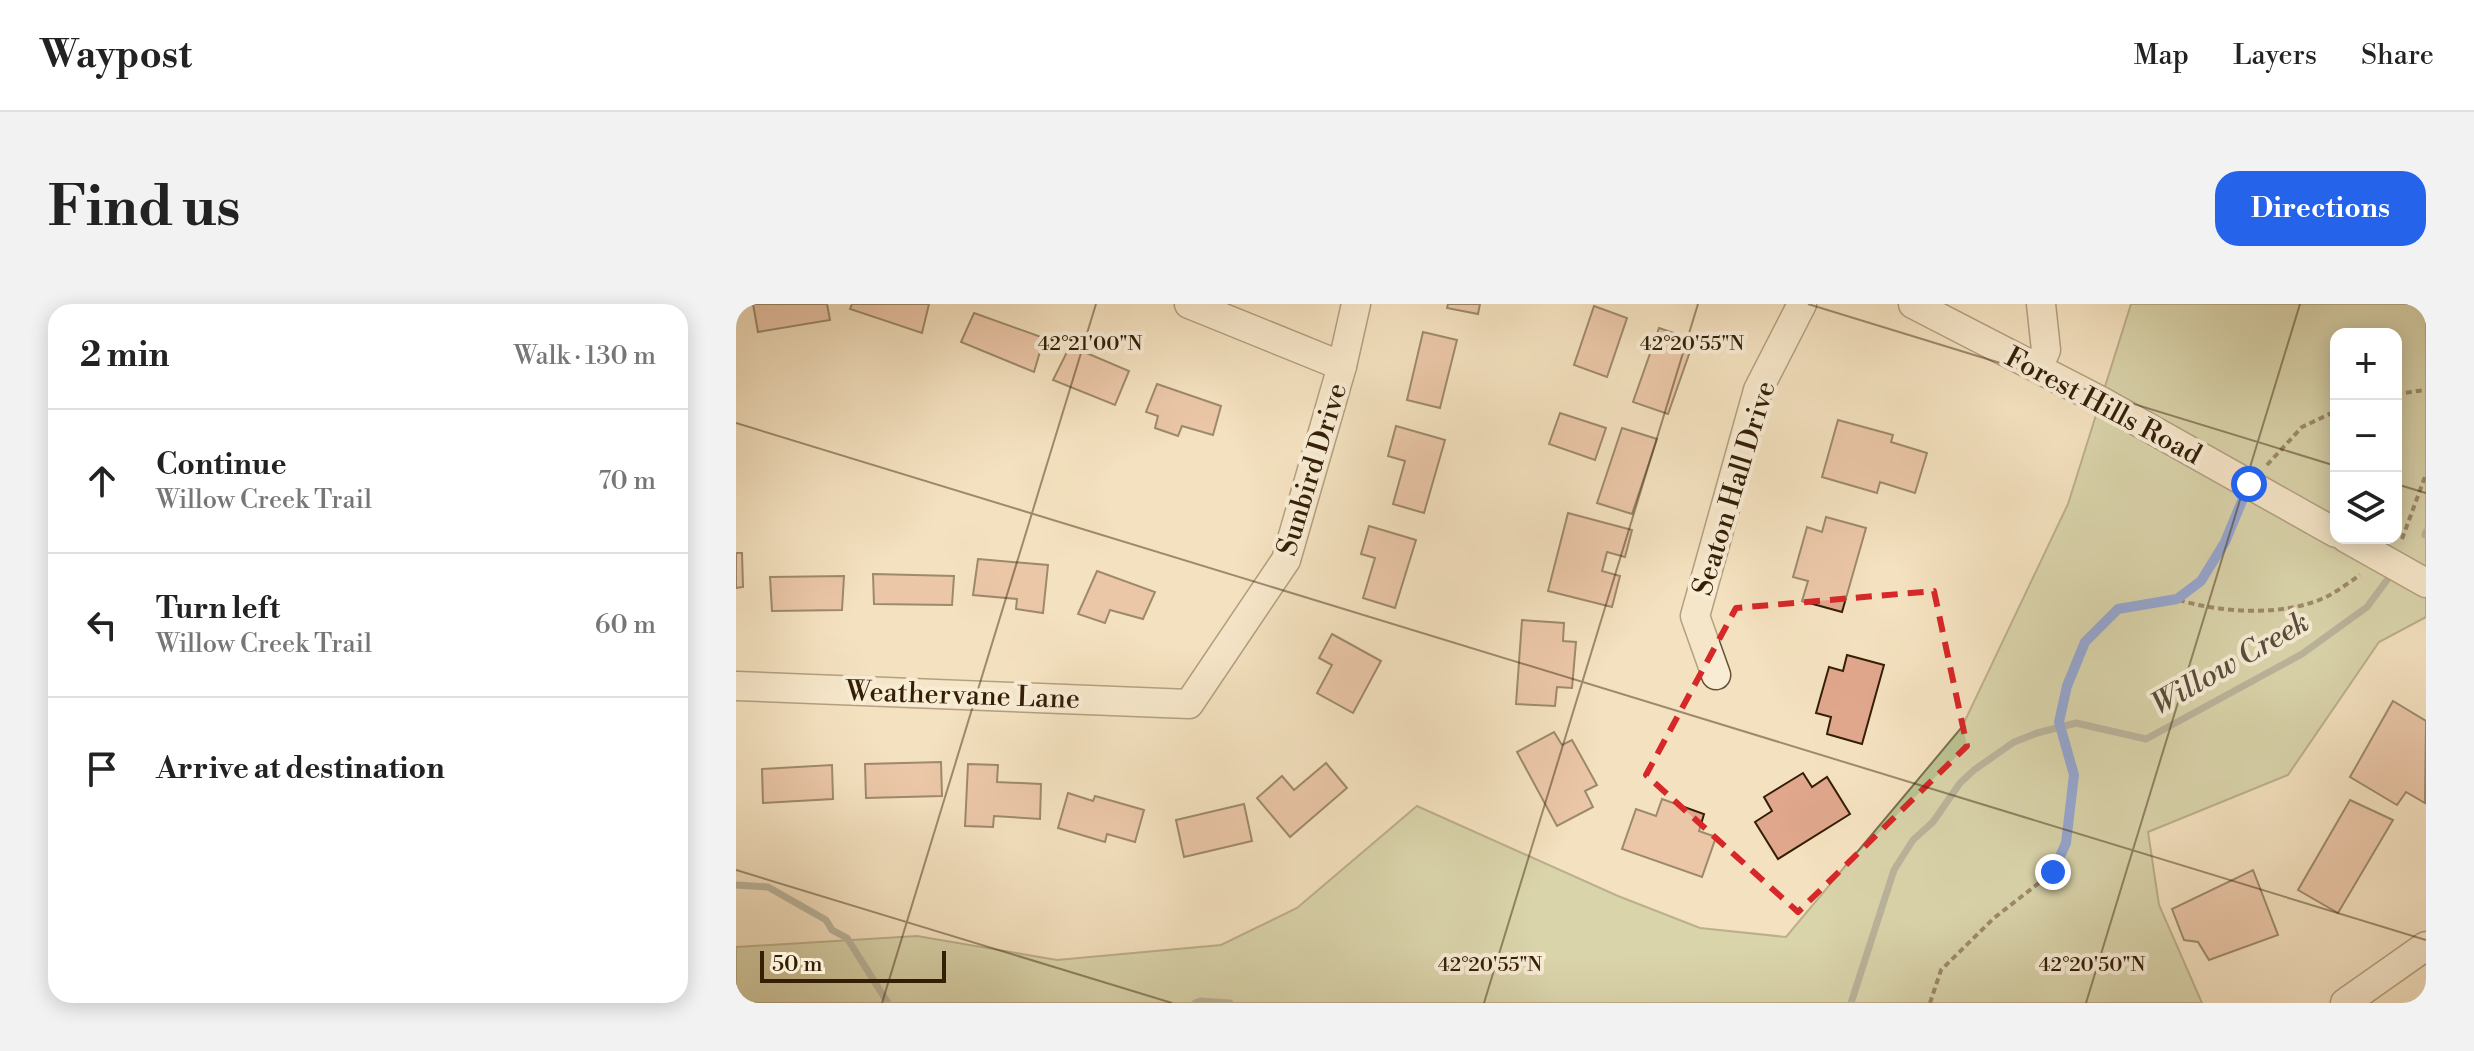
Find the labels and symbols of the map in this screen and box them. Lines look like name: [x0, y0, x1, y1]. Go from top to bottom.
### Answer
text: 42°21'00"N: [1038, 332, 1142, 357]
text: 42°20'55"N: [1640, 332, 1744, 357]
street label: Forest Hills Road: [1999, 340, 2208, 473]
street label: Seaton Hall Drive: [1685, 377, 1784, 600]
street label: Sunbird Drive: [1270, 379, 1355, 560]
route start: [2231, 466, 2267, 502]
water label: Willow Creek: [2145, 603, 2316, 724]
street label: Weathervane Lane: [844, 674, 1081, 717]
route end: [2035, 854, 2071, 890]
scale bar: [760, 947, 946, 983]
text: 42°20'55"N: [1438, 953, 1542, 978]
text: 42°20'50"N: [2039, 953, 2145, 978]

